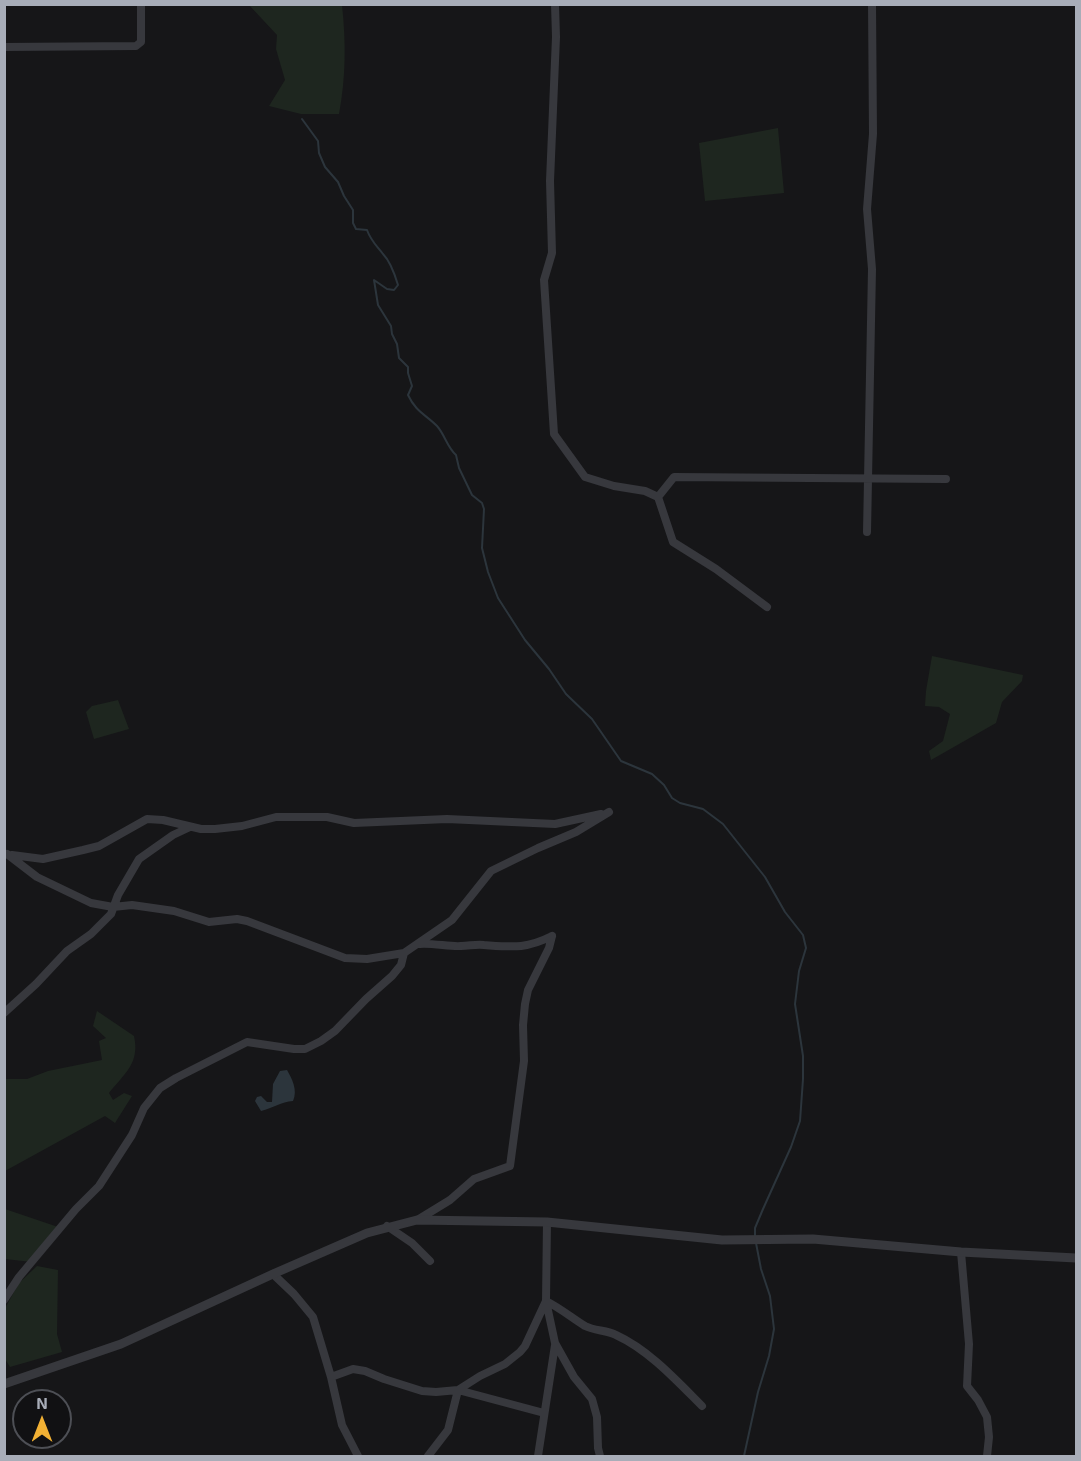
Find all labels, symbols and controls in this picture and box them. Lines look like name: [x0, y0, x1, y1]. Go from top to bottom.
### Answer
north arrow: [12, 1389, 72, 1449]
text: N: [36, 1393, 48, 1412]

